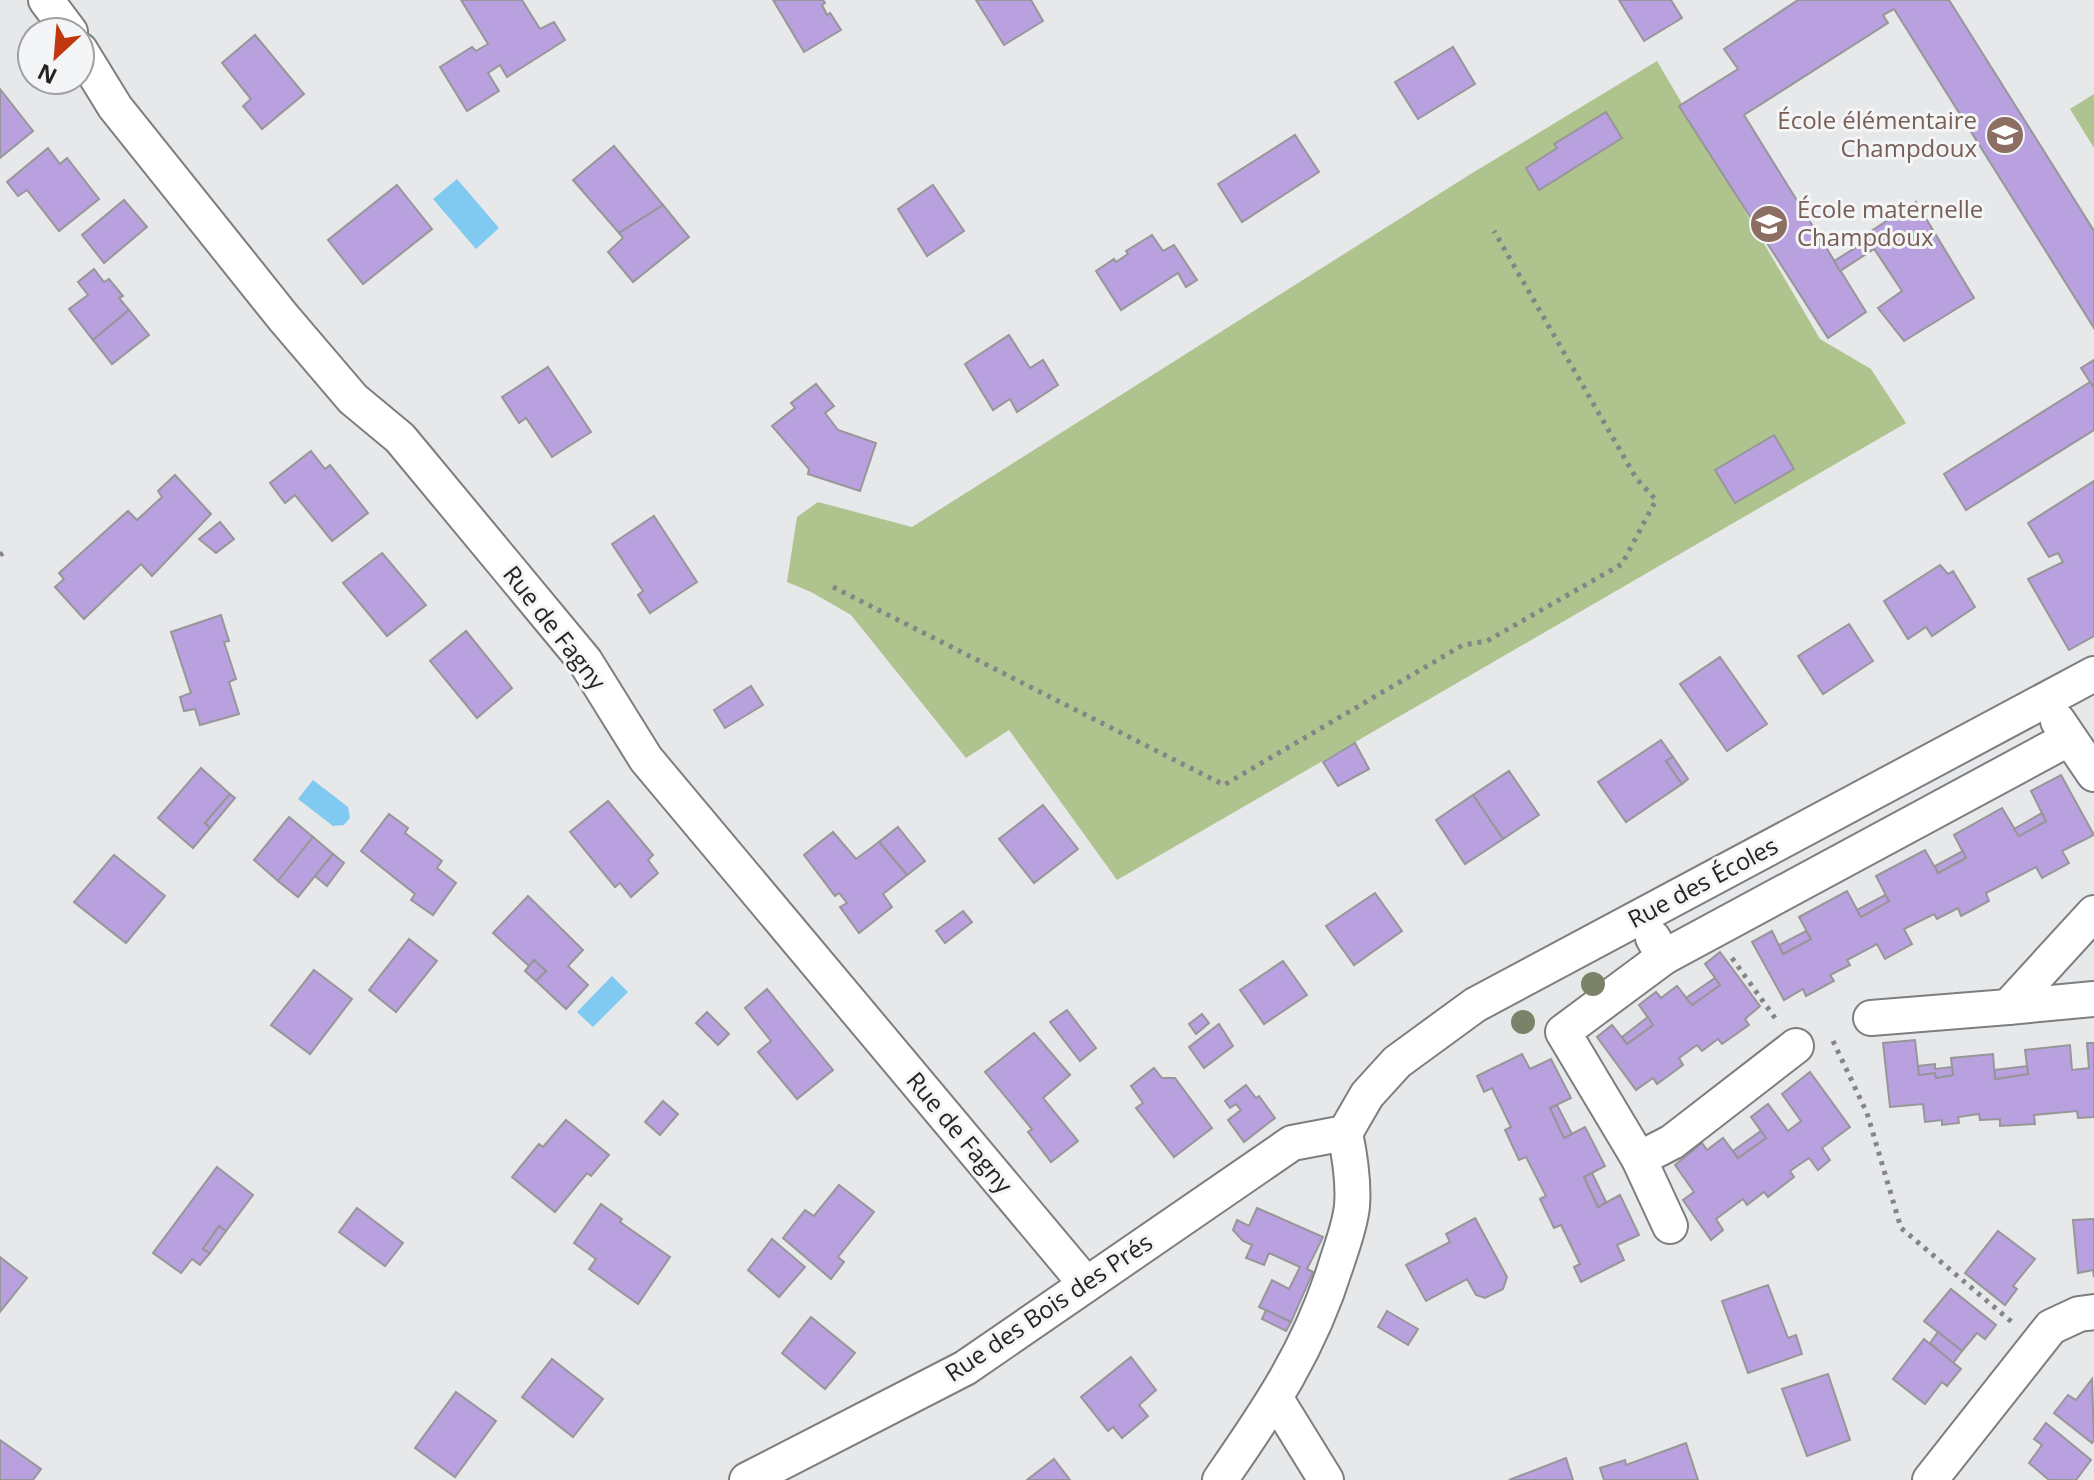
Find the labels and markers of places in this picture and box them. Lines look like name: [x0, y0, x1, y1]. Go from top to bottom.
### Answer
place label: École élémentaire Champdoux: [1777, 103, 1977, 164]
school or university icon: École élémentaire Champdoux: [1984, 114, 2026, 156]
place label: École maternelle Champdoux: [1797, 192, 1983, 253]
school or university icon: École maternelle Champdoux: [1748, 203, 1790, 245]

